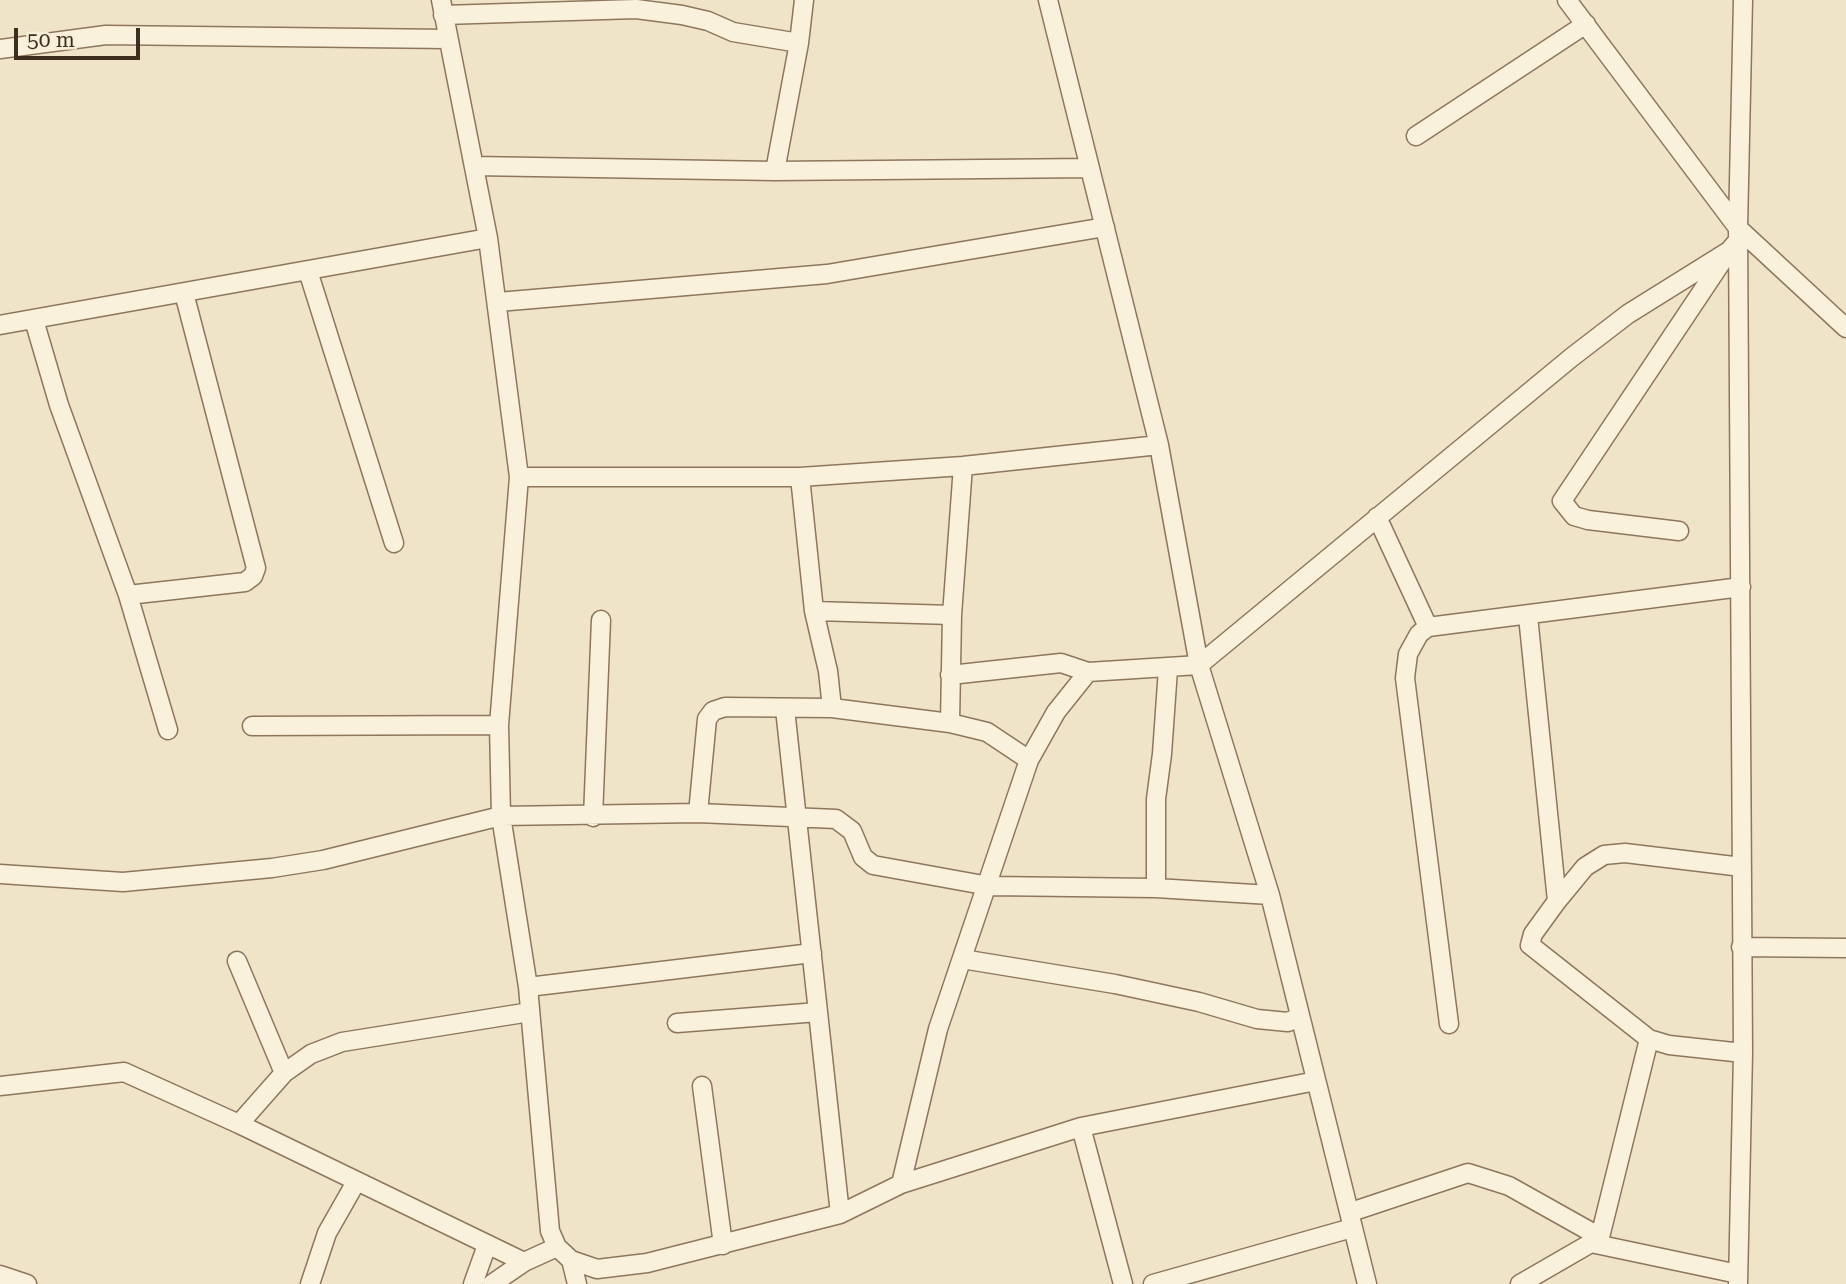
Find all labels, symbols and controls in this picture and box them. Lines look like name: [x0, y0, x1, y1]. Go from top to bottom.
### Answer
scale bar: [18, 14, 144, 58]
text: 50 m: [27, 28, 75, 52]

